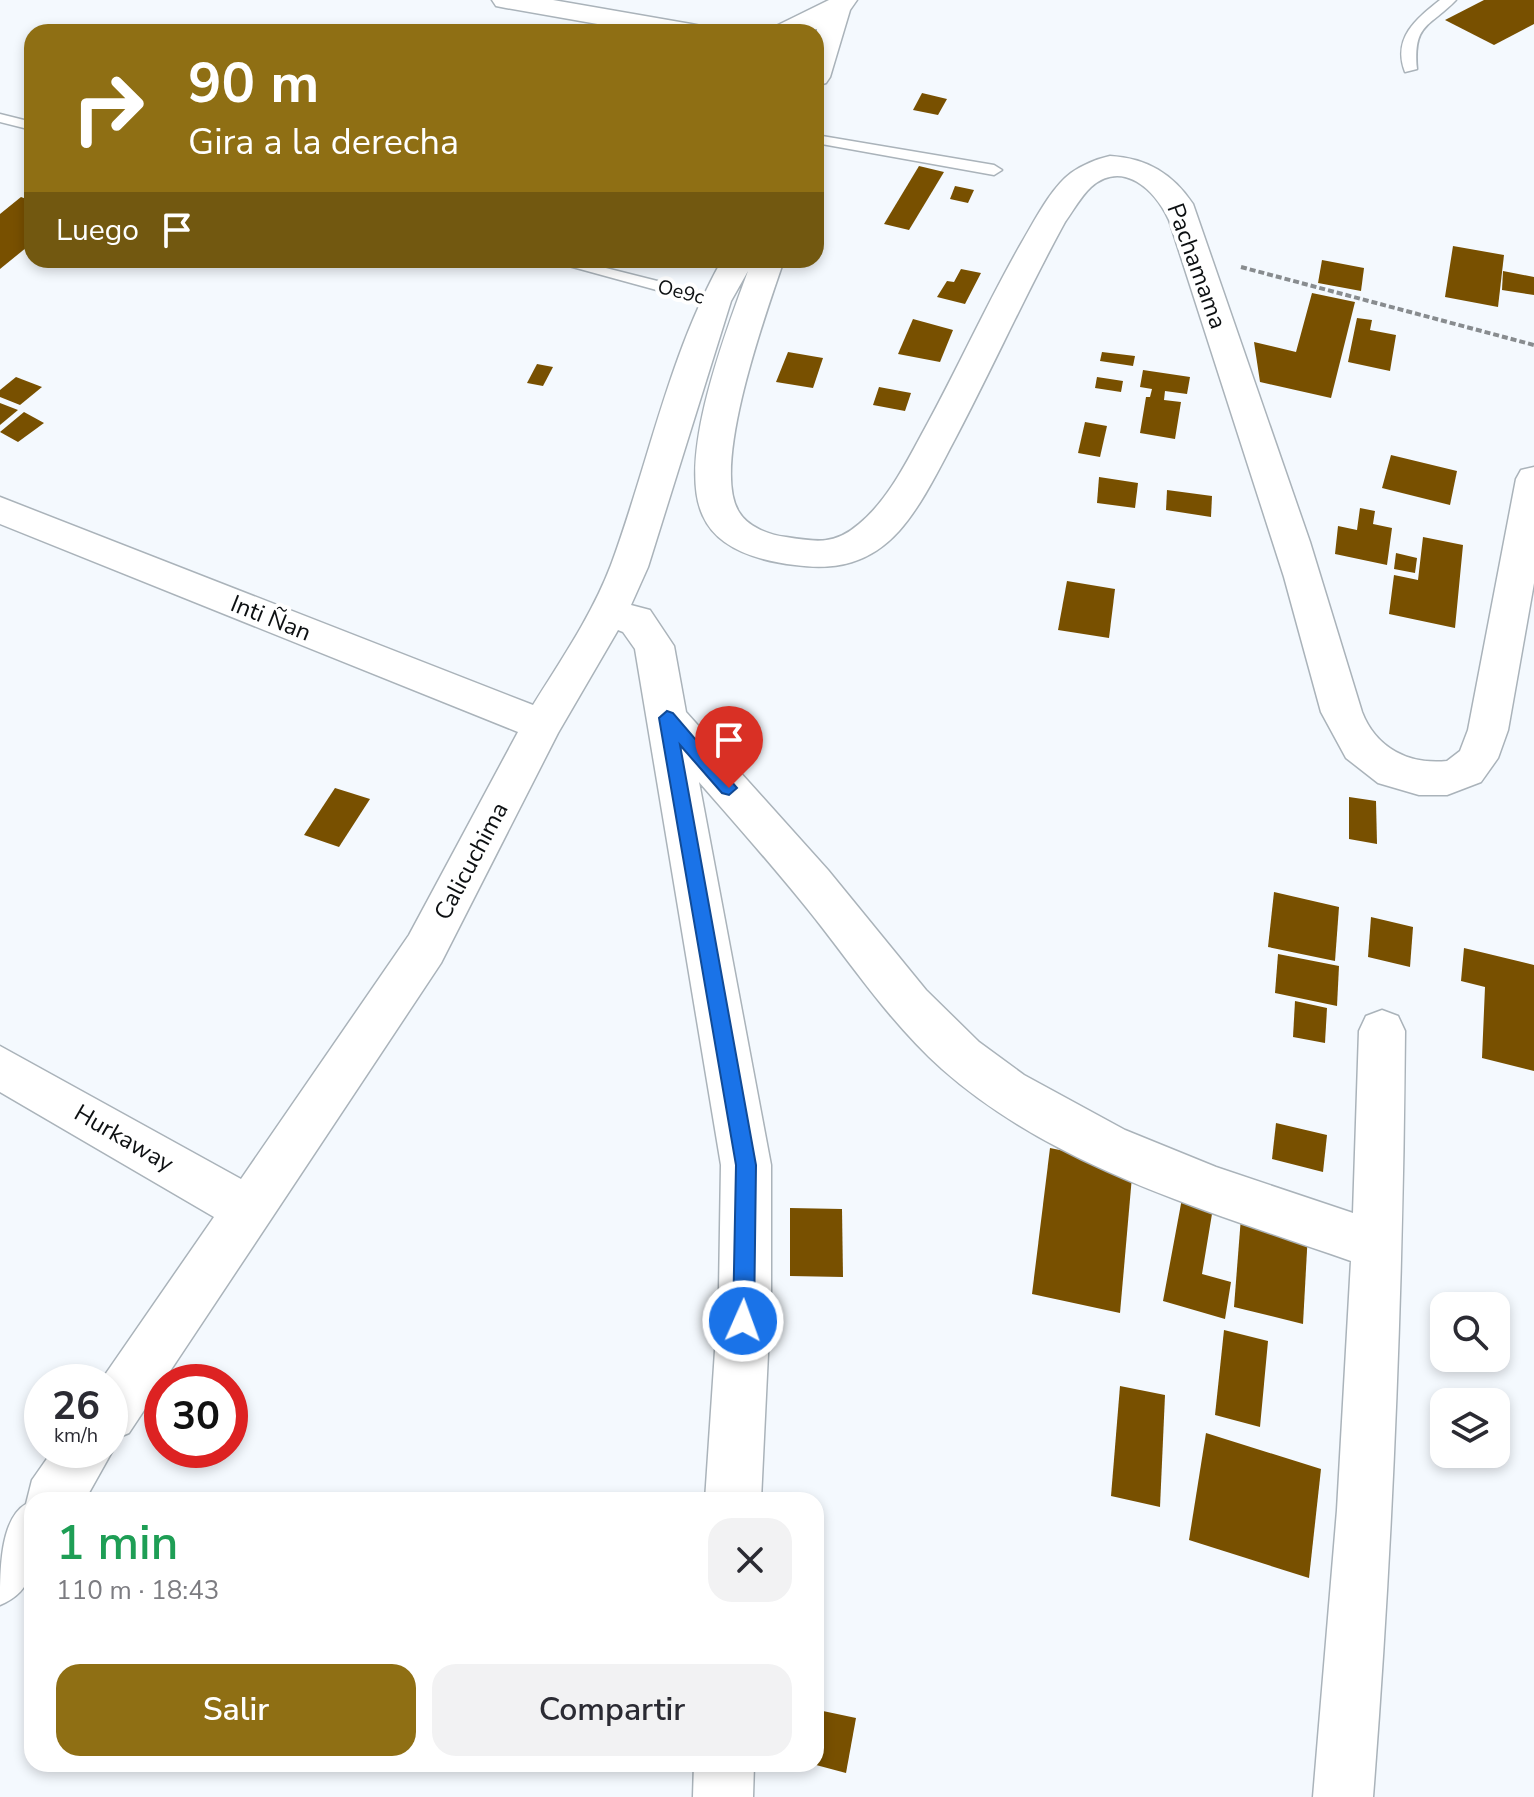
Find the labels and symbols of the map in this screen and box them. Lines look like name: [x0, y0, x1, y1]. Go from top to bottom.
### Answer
street label: Pachamama: [1160, 199, 1234, 333]
street label: Oe9c: [655, 273, 707, 311]
street label: Inti Ñan: [226, 587, 316, 649]
pin: [695, 706, 763, 788]
street label: Calicuchima: [427, 796, 515, 926]
street label: Hurkaway: [69, 1097, 180, 1180]
position arrow: [701, 1279, 785, 1363]
speed limit sign: 30: [144, 1364, 248, 1468]

